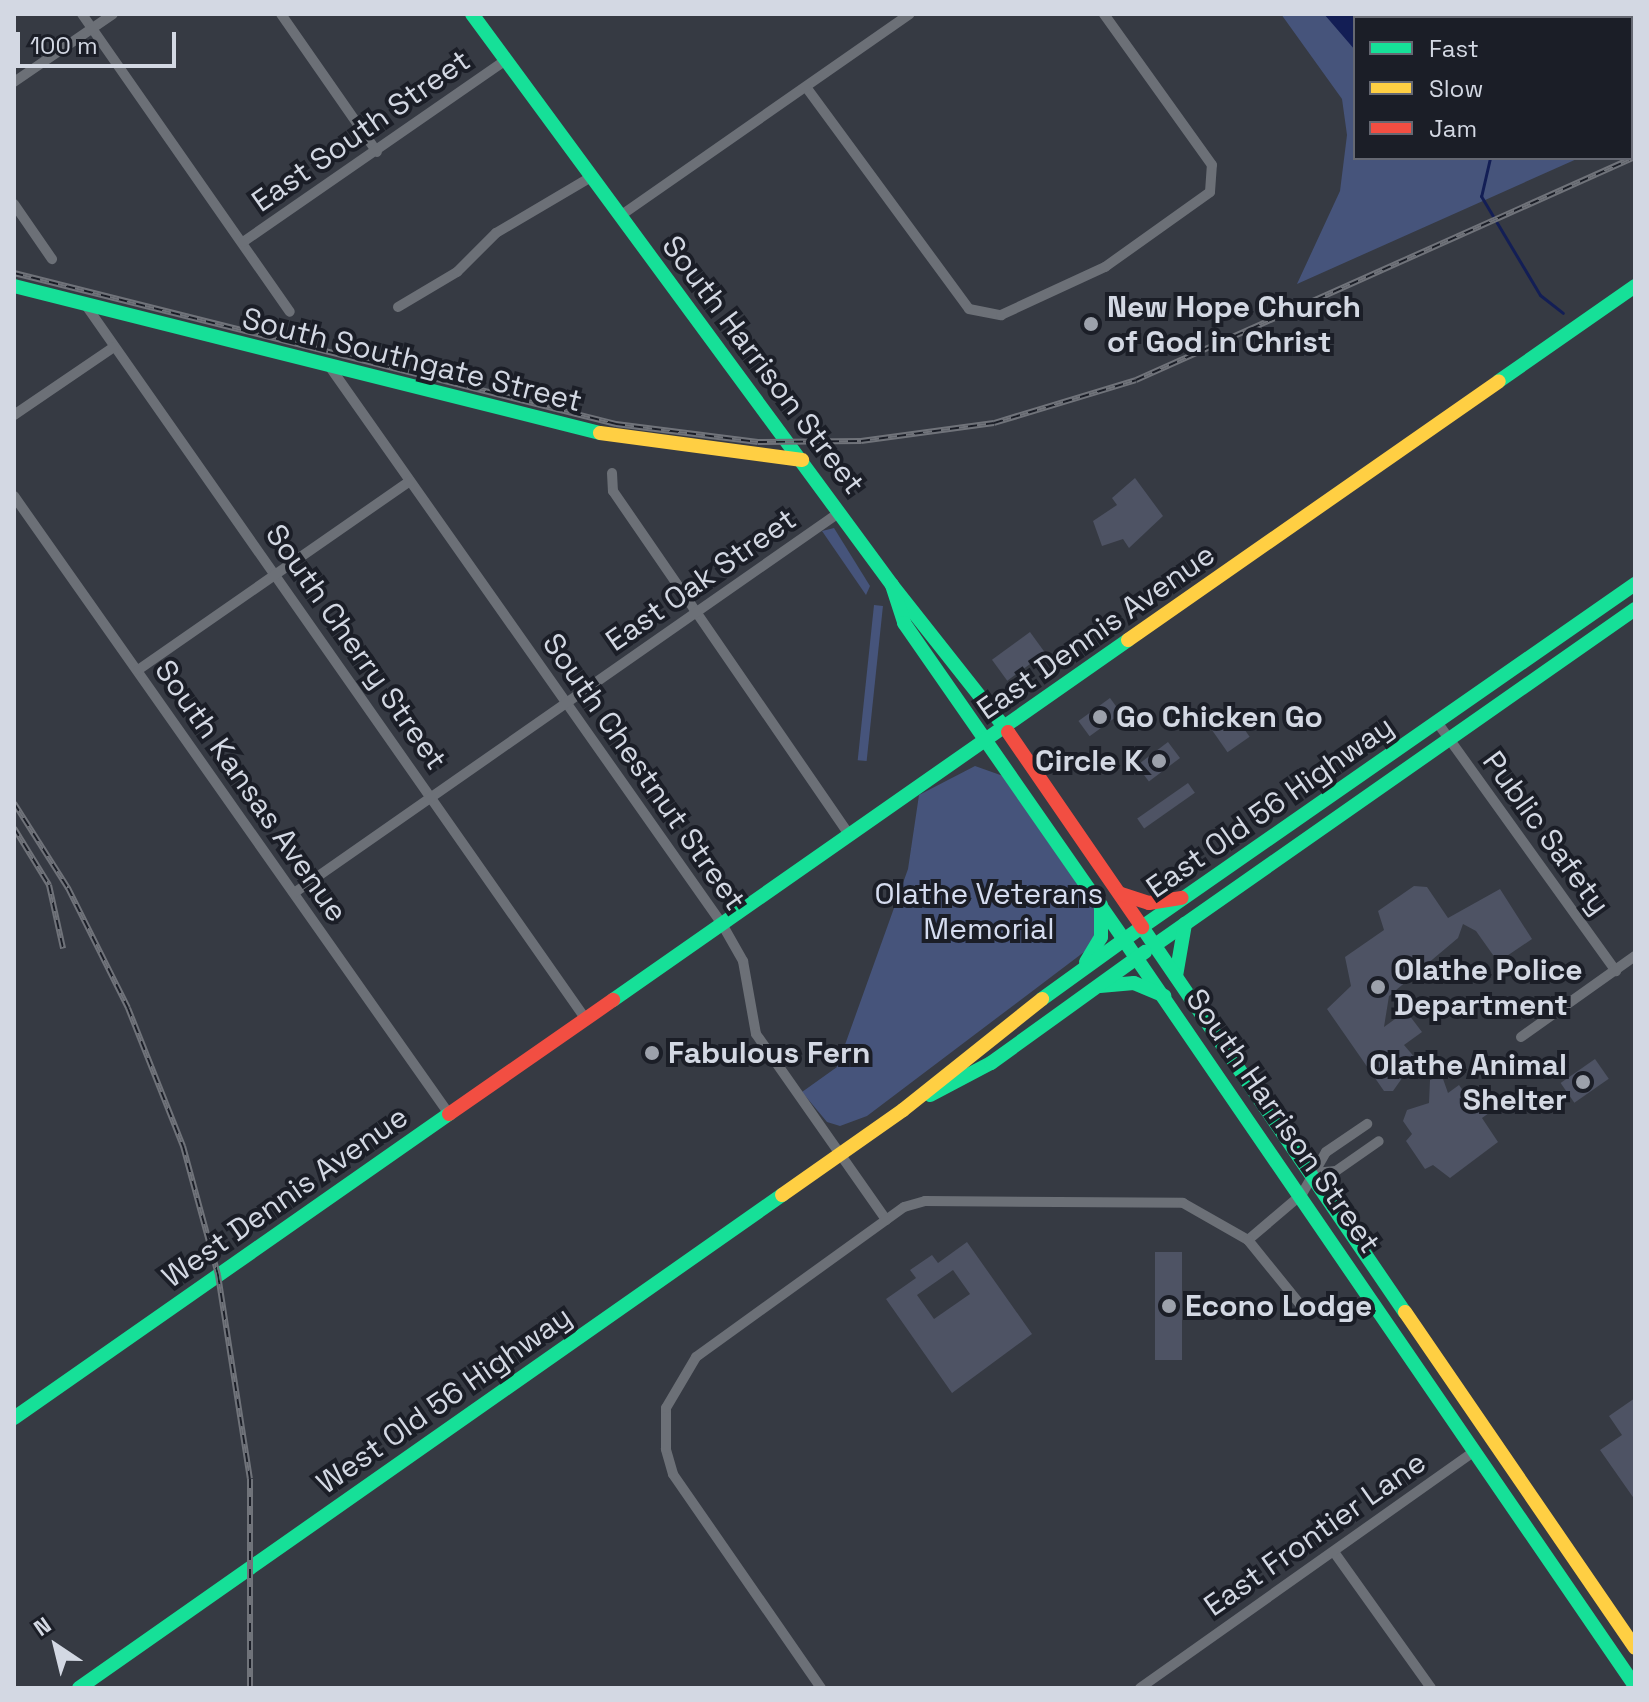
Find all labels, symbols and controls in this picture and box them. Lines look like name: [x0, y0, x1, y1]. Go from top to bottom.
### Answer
scale bar: [20, 16, 180, 66]
legend: [1353, 16, 1633, 160]
text: 100 m: [30, 30, 98, 61]
text: Fast: [1429, 33, 1479, 64]
street label: East South Street: [245, 42, 477, 220]
text: Slow: [1429, 73, 1483, 104]
text: Jam: [1429, 113, 1477, 144]
street label: South Harrison Street: [654, 229, 872, 501]
place label: New Hope Church of God in Christ: [1107, 289, 1361, 360]
street label: South Southgate Street: [238, 300, 586, 420]
marker: New Hope Church of God in Christ: [1082, 315, 1100, 333]
street label: East Oak Street: [599, 501, 803, 659]
street label: South Cherry Street: [258, 517, 454, 777]
street label: East Dennis Avenue: [970, 536, 1222, 728]
street label: South Chestnut Street: [535, 627, 753, 917]
street label: South Kansas Avenue: [147, 653, 355, 929]
place label: Go Chicken Go: [1116, 699, 1323, 735]
marker: Go Chicken Go: [1091, 708, 1109, 726]
street label: East Old 56 Highway: [1140, 708, 1400, 906]
place label: Circle K: [1035, 743, 1143, 779]
street label: Public Safety: [1475, 745, 1617, 921]
marker: Circle K: [1150, 752, 1168, 770]
park label: Olathe Veterans Memorial: [874, 876, 1104, 946]
place label: Olathe Police Department: [1394, 952, 1583, 1022]
marker: Olathe Police Department: [1369, 978, 1387, 996]
street label: South Harrison Street: [1178, 982, 1388, 1260]
place label: Fabulous Fern: [668, 1035, 870, 1071]
marker: Fabulous Fern: [643, 1044, 661, 1062]
place label: Olathe Animal Shelter: [1369, 1047, 1567, 1118]
marker: Olathe Animal Shelter: [1574, 1073, 1592, 1091]
street label: West Dennis Avenue: [155, 1099, 415, 1295]
place label: Econo Lodge: [1185, 1288, 1372, 1324]
marker: Econo Lodge: [1160, 1297, 1178, 1315]
street label: West Old 56 Highway: [310, 1298, 578, 1502]
street label: East Frontier Lane: [1197, 1444, 1433, 1624]
north arrow: [16, 1606, 96, 1686]
text: N: [28, 1611, 56, 1642]

